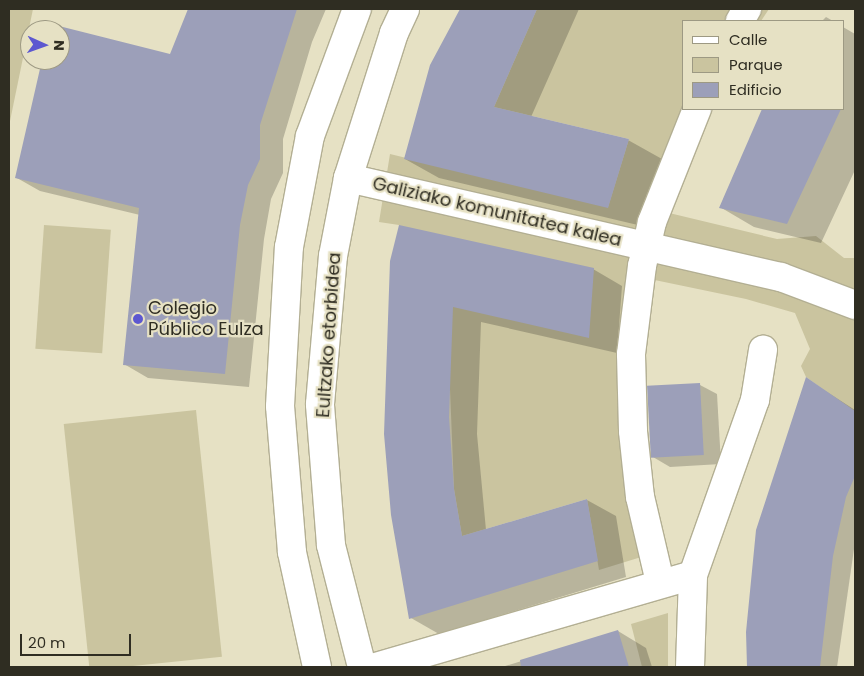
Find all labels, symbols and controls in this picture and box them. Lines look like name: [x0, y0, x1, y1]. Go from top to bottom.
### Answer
north arrow: [20, 20, 70, 70]
legend: [682, 20, 844, 110]
text: Calle: [729, 29, 767, 50]
text: N: [49, 40, 69, 51]
text: Parque: [729, 54, 782, 75]
text: Edificio: [729, 79, 782, 100]
street label: Galiziako komunitatea kalea: [370, 173, 624, 251]
street label: Eultzako etorbidea: [312, 252, 346, 418]
place label: Colegio Público Eulza: [148, 298, 264, 340]
marker: Colegio Público Eulza: [132, 313, 144, 325]
scale bar: [22, 624, 134, 656]
text: 20 m: [28, 632, 66, 653]

